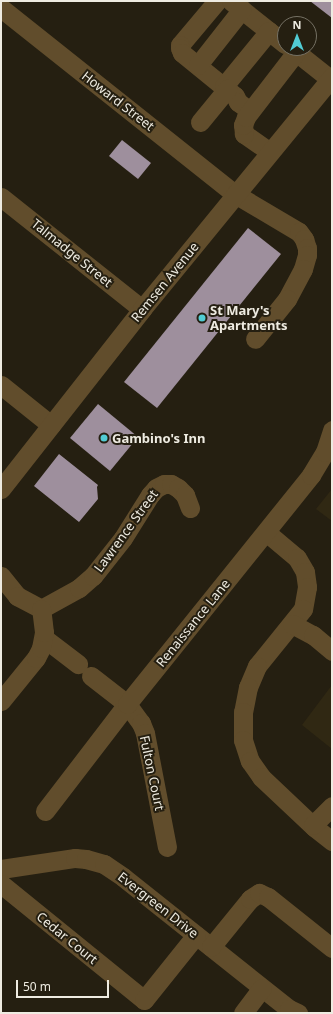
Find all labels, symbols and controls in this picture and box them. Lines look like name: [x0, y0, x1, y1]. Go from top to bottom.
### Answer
north arrow: [277, 16, 317, 56]
text: N: [293, 17, 301, 32]
street label: Howard Street: [79, 68, 157, 134]
street label: Talmadge Street: [29, 216, 115, 290]
street label: Remsen Avenue: [128, 239, 202, 325]
place label: St Mary's Apartments: [210, 303, 288, 334]
marker: St Mary's Apartments: [197, 313, 207, 323]
place label: Gambino's Inn: [112, 430, 205, 446]
marker: Gambino's Inn: [99, 433, 109, 443]
street label: Lawrence Street: [91, 487, 161, 575]
street label: Renaissance Lane: [153, 576, 233, 670]
street label: Fulton Court: [136, 734, 168, 812]
street label: Evergreen Drive: [115, 869, 201, 941]
street label: Cedar Court: [33, 909, 101, 967]
scale bar: [18, 972, 111, 998]
text: 50 m: [23, 978, 51, 995]

